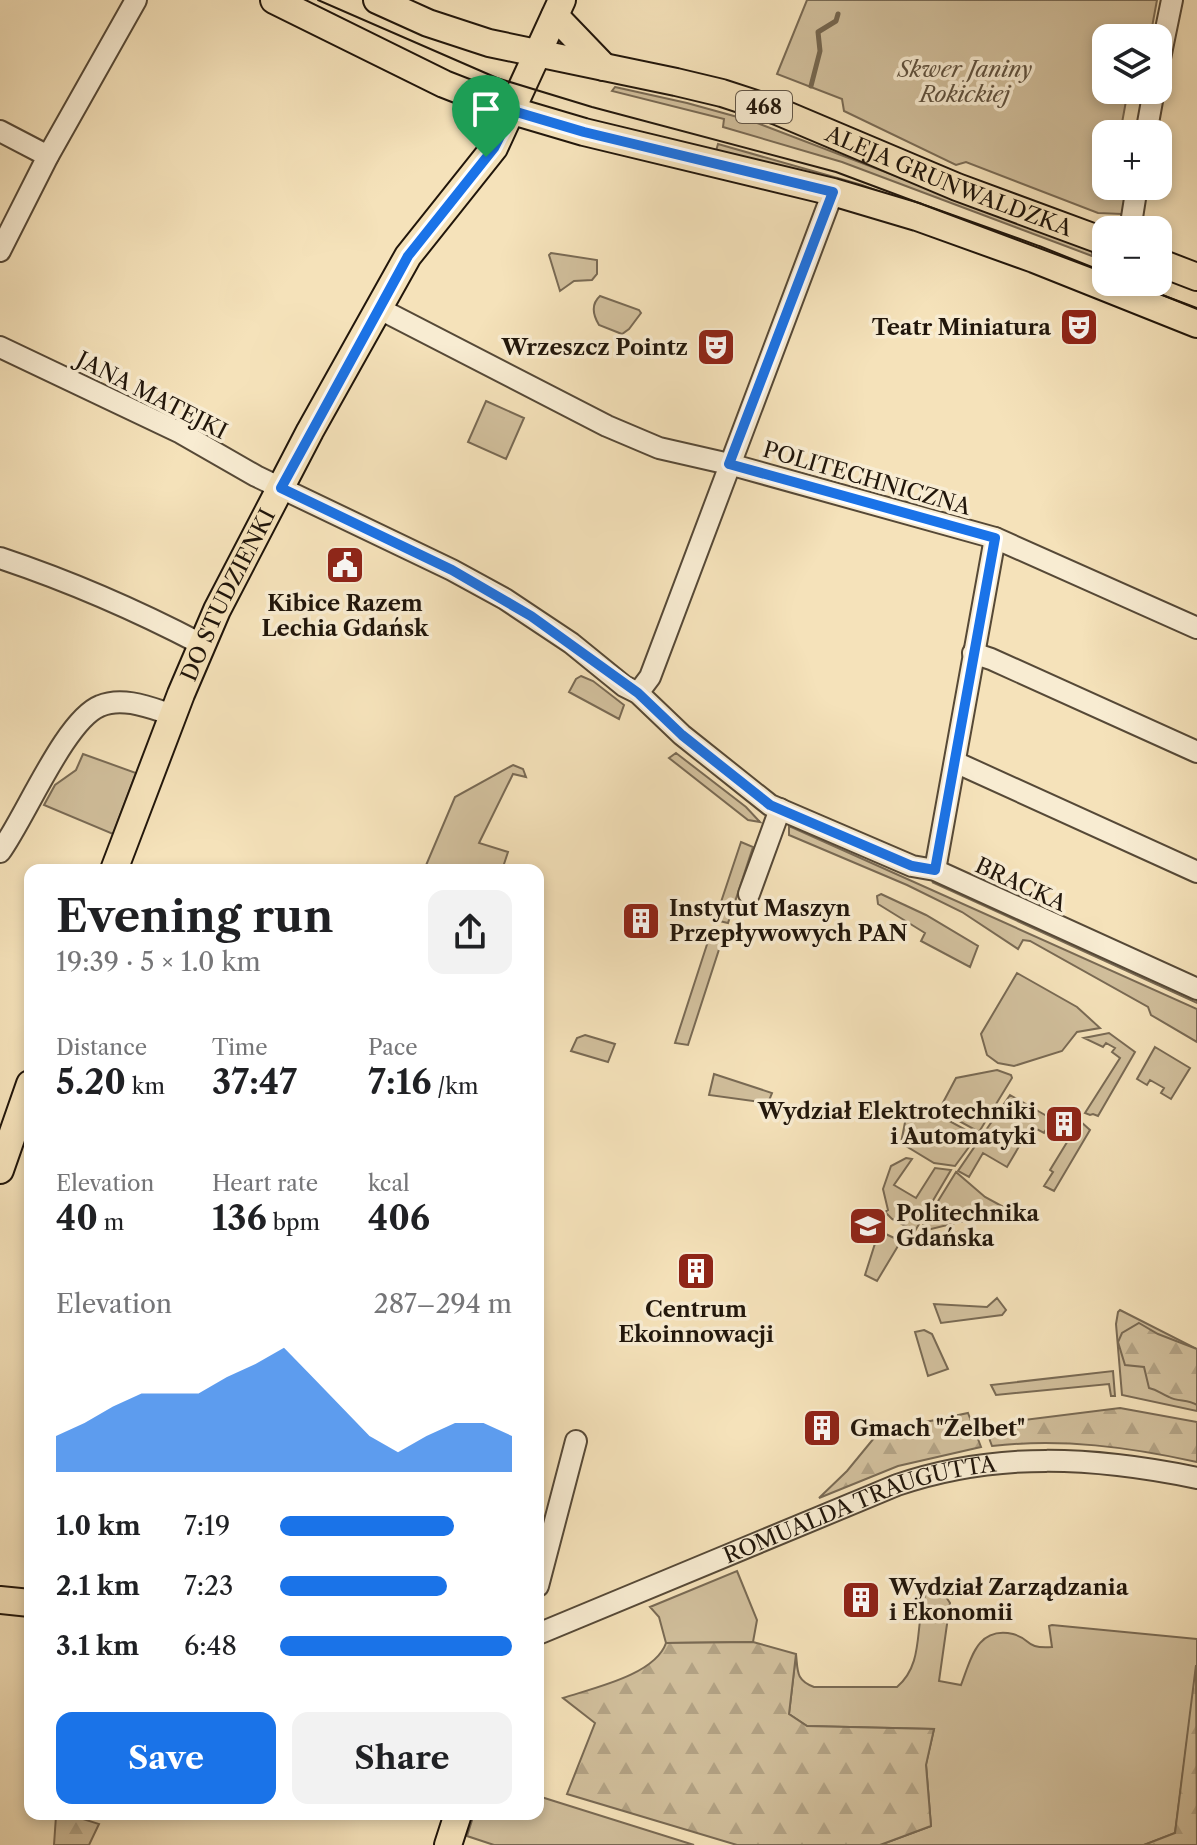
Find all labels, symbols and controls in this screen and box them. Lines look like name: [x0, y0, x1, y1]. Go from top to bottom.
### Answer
map controls: [1092, 24, 1172, 296]
button: layers: [1092, 24, 1172, 104]
park label: Skwer Janiny Rokickiej: [896, 56, 1032, 108]
pin: [452, 75, 520, 157]
icon: arrive: [464, 87, 508, 131]
road number: 468: [736, 91, 792, 123]
street label: ALEJA GRUNWALDZKA: [821, 120, 1076, 243]
button: +: [1092, 120, 1172, 200]
button: −: [1092, 216, 1172, 296]
theatre icon: Teatr Miniatura: [1058, 306, 1100, 348]
place label: Teatr Miniatura: [872, 314, 1051, 341]
theatre icon: Wrzeszcz Pointz: [695, 326, 737, 368]
place label: Wrzeszcz Pointz: [501, 334, 688, 361]
street label: JANA MATEJKI: [69, 344, 232, 445]
street label: POLITECHNICZNA: [760, 436, 975, 521]
street label: DO STUDZIENKI: [175, 504, 281, 685]
public building icon: Kibice Razem Lechia Gdańsk: [324, 544, 366, 586]
place label: Kibice Razem Lechia Gdańsk: [261, 590, 429, 642]
street label: BRACKA: [971, 852, 1071, 918]
text: Evening run: [56, 889, 333, 943]
button: share: [428, 890, 512, 974]
place label: Instytut Maszyn Przepływowych PAN: [669, 895, 908, 947]
building icon: Instytut Maszyn Przepływowych PAN: [620, 900, 662, 942]
text: 19:39 · 5 × 1.0 km: [56, 946, 261, 978]
text: Distance: [56, 1034, 147, 1061]
text: Time: [212, 1034, 268, 1061]
text: Pace: [368, 1034, 418, 1061]
text: 5.20: [56, 1061, 126, 1103]
text: 37:47: [212, 1061, 297, 1103]
text: 7:16: [368, 1061, 431, 1103]
text: km: [126, 1073, 165, 1100]
text: /km: [431, 1073, 478, 1100]
place label: Wydział Elektrotechniki i Automatyki: [757, 1098, 1036, 1150]
building icon: Wydział Elektrotechniki i Automatyki: [1043, 1103, 1085, 1145]
text: Elevation: [56, 1170, 154, 1197]
text: Heart rate: [212, 1170, 318, 1197]
text: kcal: [368, 1170, 410, 1197]
text: 40: [56, 1197, 98, 1239]
text: 136: [212, 1197, 267, 1239]
text: 406: [368, 1197, 430, 1239]
place label: Politechnika Gdańska: [896, 1200, 1040, 1252]
school or university icon: Politechnika Gdańska: [847, 1205, 889, 1247]
text: m: [98, 1209, 124, 1236]
text: bpm: [267, 1209, 320, 1236]
building icon: Centrum Ekoinnowacji: [675, 1250, 717, 1292]
text: Elevation: [56, 1288, 172, 1320]
text: 287–294 m: [374, 1288, 512, 1320]
place label: Centrum Ekoinnowacji: [618, 1296, 774, 1348]
building icon: Gmach "Żelbet": [801, 1407, 843, 1449]
place label: Gmach "Żelbet": [850, 1415, 1025, 1442]
street label: ROMUALDA TRAUGUTTA: [719, 1450, 998, 1570]
text: 1.0 km: [56, 1510, 141, 1542]
text: 7:19: [184, 1510, 230, 1542]
text: 2.1 km: [56, 1570, 140, 1602]
text: 7:23: [184, 1570, 233, 1602]
place label: Wydział Zarządzania i Ekonomii: [888, 1574, 1129, 1626]
building icon: Wydział Zarządzania i Ekonomii: [840, 1579, 882, 1621]
text: 3.1 km: [56, 1630, 139, 1662]
text: 6:48: [184, 1630, 237, 1662]
button: Save: [56, 1712, 276, 1804]
button: Share: [292, 1712, 512, 1804]

